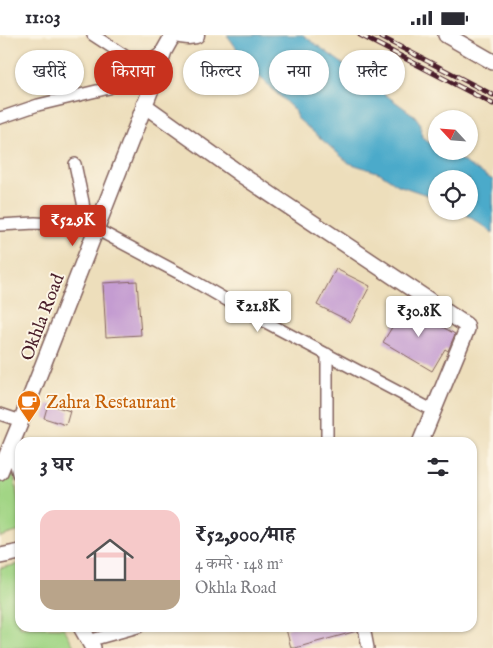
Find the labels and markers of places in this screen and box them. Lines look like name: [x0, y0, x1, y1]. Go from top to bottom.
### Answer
pin: ₹52.9K: [32, 205, 114, 247]
pin: ₹21.8K: [217, 291, 299, 333]
pin: ₹30.8K: [378, 295, 460, 338]
cafe icon: Zahra Restaurant: [16, 389, 42, 423]
place label: Zahra Restaurant: [46, 392, 176, 415]

